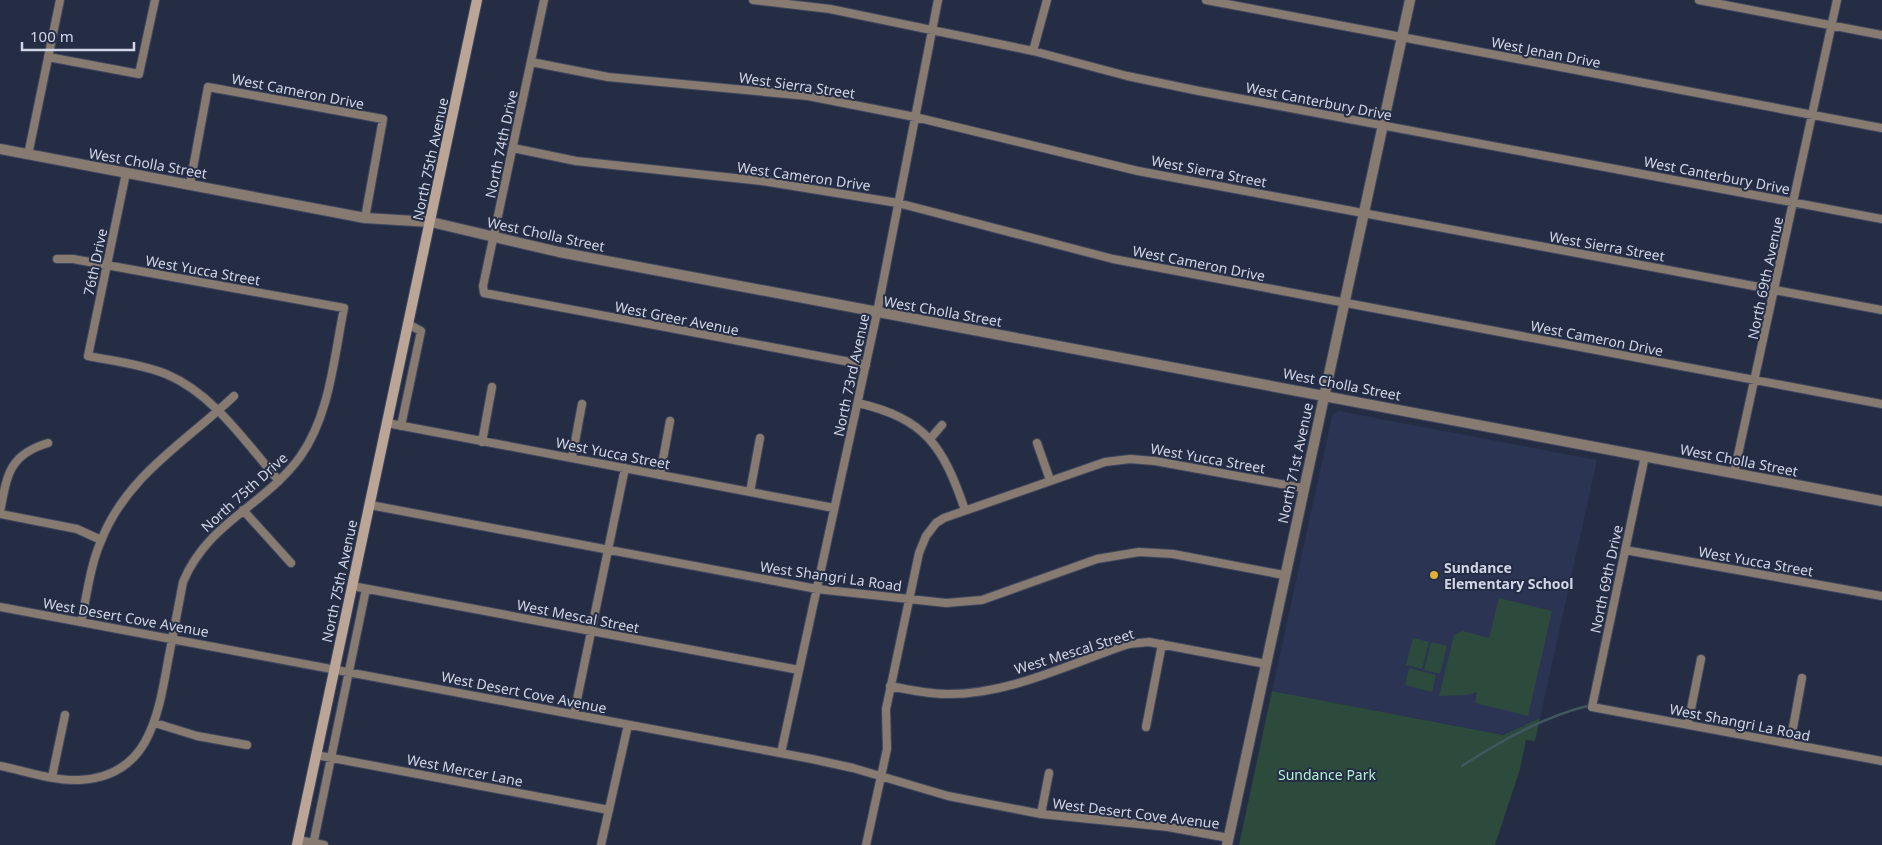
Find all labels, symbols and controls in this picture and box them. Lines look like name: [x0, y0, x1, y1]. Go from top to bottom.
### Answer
scale bar: [22, 20, 135, 52]
text: 100 m: [30, 26, 74, 46]
street label: West Jenan Drive: [1490, 32, 1602, 72]
street label: West Sierra Street: [738, 67, 856, 103]
street label: West Cameron Drive: [230, 69, 366, 113]
street label: West Canterbury Drive: [1244, 77, 1394, 125]
street label: North 74th Drive: [480, 88, 522, 200]
street label: North 75th Avenue: [408, 96, 452, 222]
street label: West Cholla Street: [87, 143, 209, 183]
street label: West Sierra Street: [1150, 151, 1268, 191]
street label: West Canterbury Drive: [1642, 151, 1792, 199]
street label: West Cameron Drive: [736, 157, 872, 195]
street label: West Cholla Street: [485, 212, 607, 256]
street label: North 69th Avenue: [1743, 215, 1787, 341]
street label: West Sierra Street: [1548, 226, 1666, 266]
street label: 76th Drive: [79, 227, 111, 297]
street label: West Cameron Drive: [1131, 241, 1267, 285]
street label: West Yucca Street: [144, 251, 262, 289]
street label: West Cholla Street: [882, 291, 1004, 331]
street label: West Greer Avenue: [613, 297, 741, 339]
street label: North 73rd Avenue: [829, 312, 873, 438]
street label: West Cameron Drive: [1529, 316, 1665, 360]
street label: West Cholla Street: [1281, 363, 1403, 405]
street label: North 71st Avenue: [1273, 401, 1317, 525]
street label: West Yucca Street: [554, 433, 672, 473]
street label: West Yucca Street: [1149, 439, 1267, 477]
street label: West Cholla Street: [1678, 439, 1800, 481]
street label: North 75th Drive: [197, 448, 291, 536]
street label: North 75th Avenue: [317, 518, 361, 644]
street label: North 69th Drive: [1585, 523, 1627, 635]
street label: West Yucca Street: [1697, 542, 1815, 580]
street label: West Shangri La Road: [759, 557, 903, 595]
place label: Sundance Elementary School: [1444, 558, 1574, 593]
marker: Sundance Elementary School: [1428, 569, 1440, 581]
street label: West Desert Cove Avenue: [42, 593, 211, 641]
street label: West Mescal Street: [515, 595, 641, 637]
street label: West Mescal Street: [1012, 624, 1136, 678]
street label: West Desert Cove Avenue: [440, 667, 608, 717]
street label: West Shangri La Road: [1668, 699, 1812, 745]
street label: West Mercer Lane: [405, 749, 525, 791]
park label: Sundance Park: [1278, 765, 1376, 784]
street label: West Desert Cove Avenue: [1051, 793, 1221, 833]

